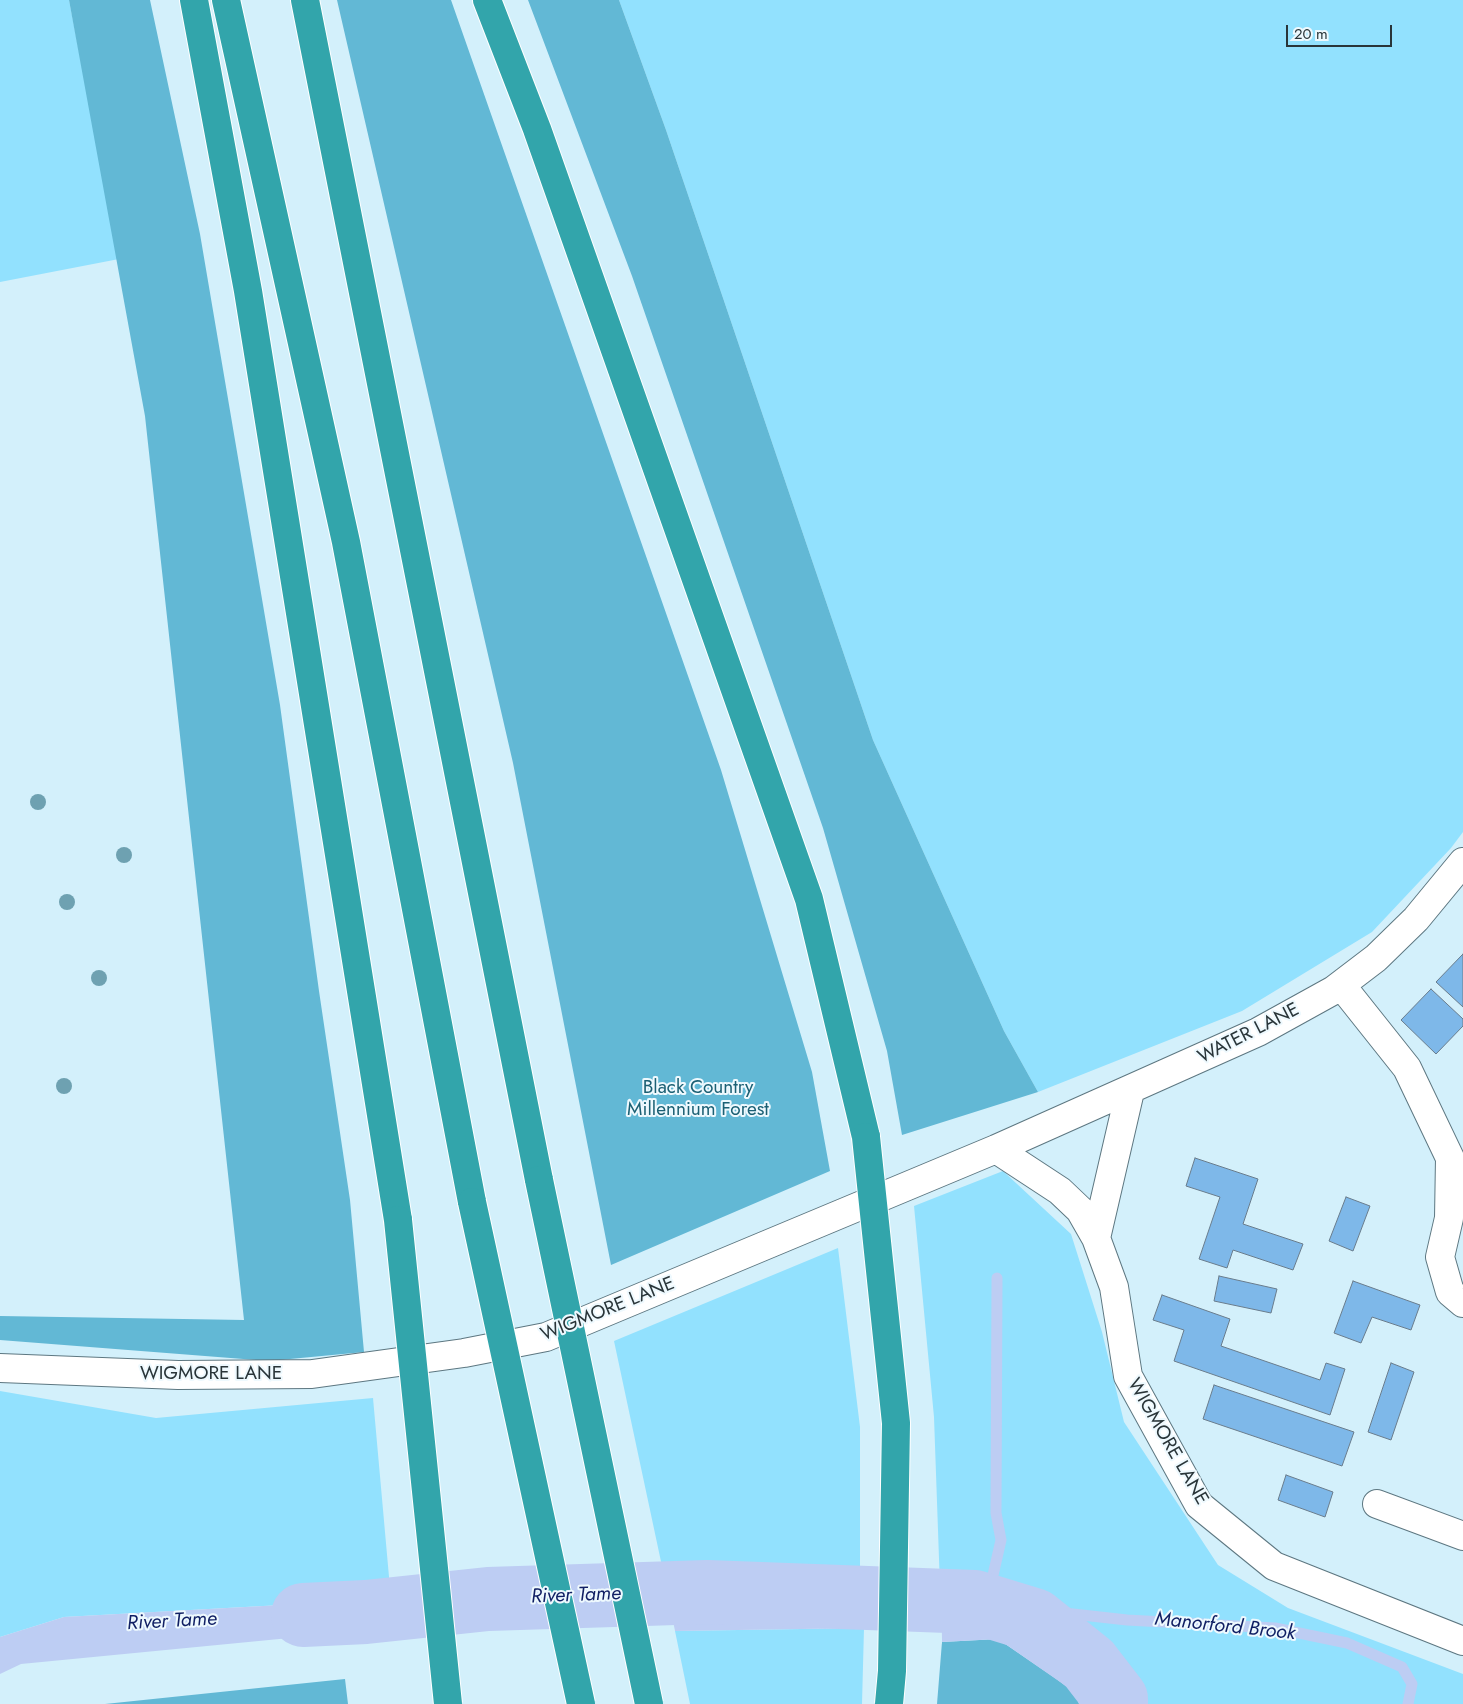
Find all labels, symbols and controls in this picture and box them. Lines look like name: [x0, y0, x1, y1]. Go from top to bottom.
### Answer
scale bar: [1288, 15, 1394, 47]
text: 20 m: [1294, 23, 1328, 45]
street label: WATER LANE: [1195, 999, 1303, 1069]
park label: Black Country Millennium Forest: [627, 1077, 769, 1121]
street label: WIGMORE LANE: [538, 1273, 678, 1347]
street label: WIGMORE LANE: [140, 1363, 282, 1385]
street label: WIGMORE LANE: [1122, 1375, 1212, 1509]
water label: River Tame: [531, 1582, 621, 1610]
water label: River Tame: [126, 1608, 218, 1636]
water label: Manorford Brook: [1154, 1608, 1296, 1646]

